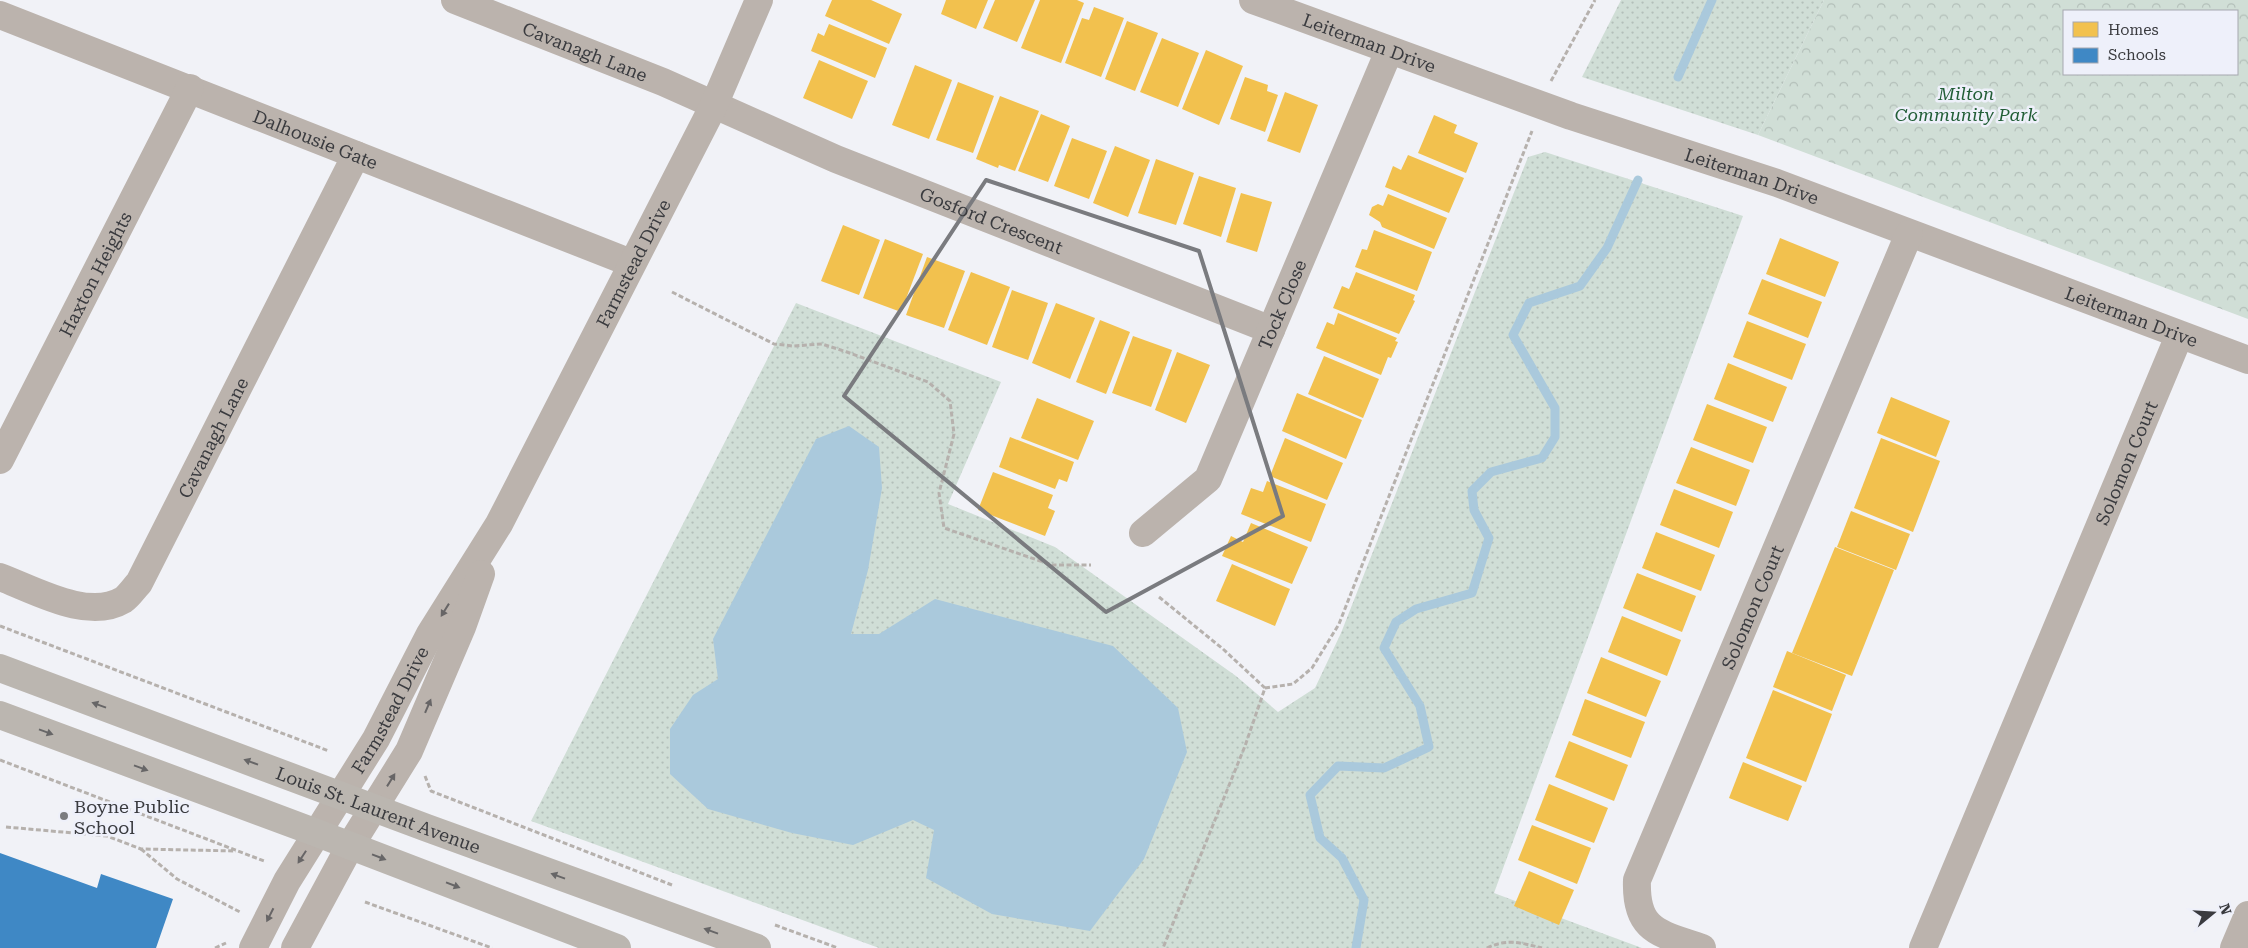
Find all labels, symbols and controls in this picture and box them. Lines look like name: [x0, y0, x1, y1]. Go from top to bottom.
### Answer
street label: Leiterman Drive: [1300, 9, 1439, 76]
legend: [2063, 10, 2238, 75]
street label: Cavanagh Lane: [520, 17, 651, 85]
text: Homes: [2108, 21, 2159, 39]
text: Schools: [2108, 46, 2166, 64]
park label: Milton Community Park: [1895, 83, 2037, 125]
street label: Dalhousie Gate: [250, 105, 381, 173]
street label: Leiterman Drive: [1682, 143, 1822, 208]
street label: Gosford Crescent: [917, 183, 1066, 258]
street label: Farmstead Drive: [591, 195, 675, 331]
street label: Haxton Heights: [55, 208, 136, 340]
street label: Tock Close: [1253, 256, 1310, 353]
street label: Leiterman Drive: [2062, 282, 2201, 351]
street label: Cavanagh Lane: [173, 374, 252, 501]
street label: Solomon Court: [2091, 397, 2161, 528]
street label: Solomon Court: [1717, 542, 1787, 672]
one-way arrow: [441, 603, 450, 616]
street label: Farmstead Drive: [347, 643, 432, 777]
one-way arrow: [425, 699, 433, 713]
one-way arrow: [91, 701, 106, 709]
one-way arrow: [39, 728, 54, 736]
one-way arrow: [244, 758, 259, 765]
street label: Louis St. Laurent Avenue: [273, 762, 484, 857]
one-way arrow: [134, 764, 149, 772]
one-way arrow: [387, 773, 396, 786]
place label: Boyne Public School: [74, 796, 190, 838]
marker: Boyne Public School: [58, 810, 70, 822]
one-way arrow: [298, 851, 307, 864]
one-way arrow: [371, 854, 386, 861]
one-way arrow: [550, 872, 565, 880]
one-way arrow: [446, 881, 461, 889]
north arrow: [2188, 888, 2238, 938]
text: N: [2216, 901, 2235, 917]
one-way arrow: [266, 907, 274, 922]
one-way arrow: [703, 927, 718, 935]

